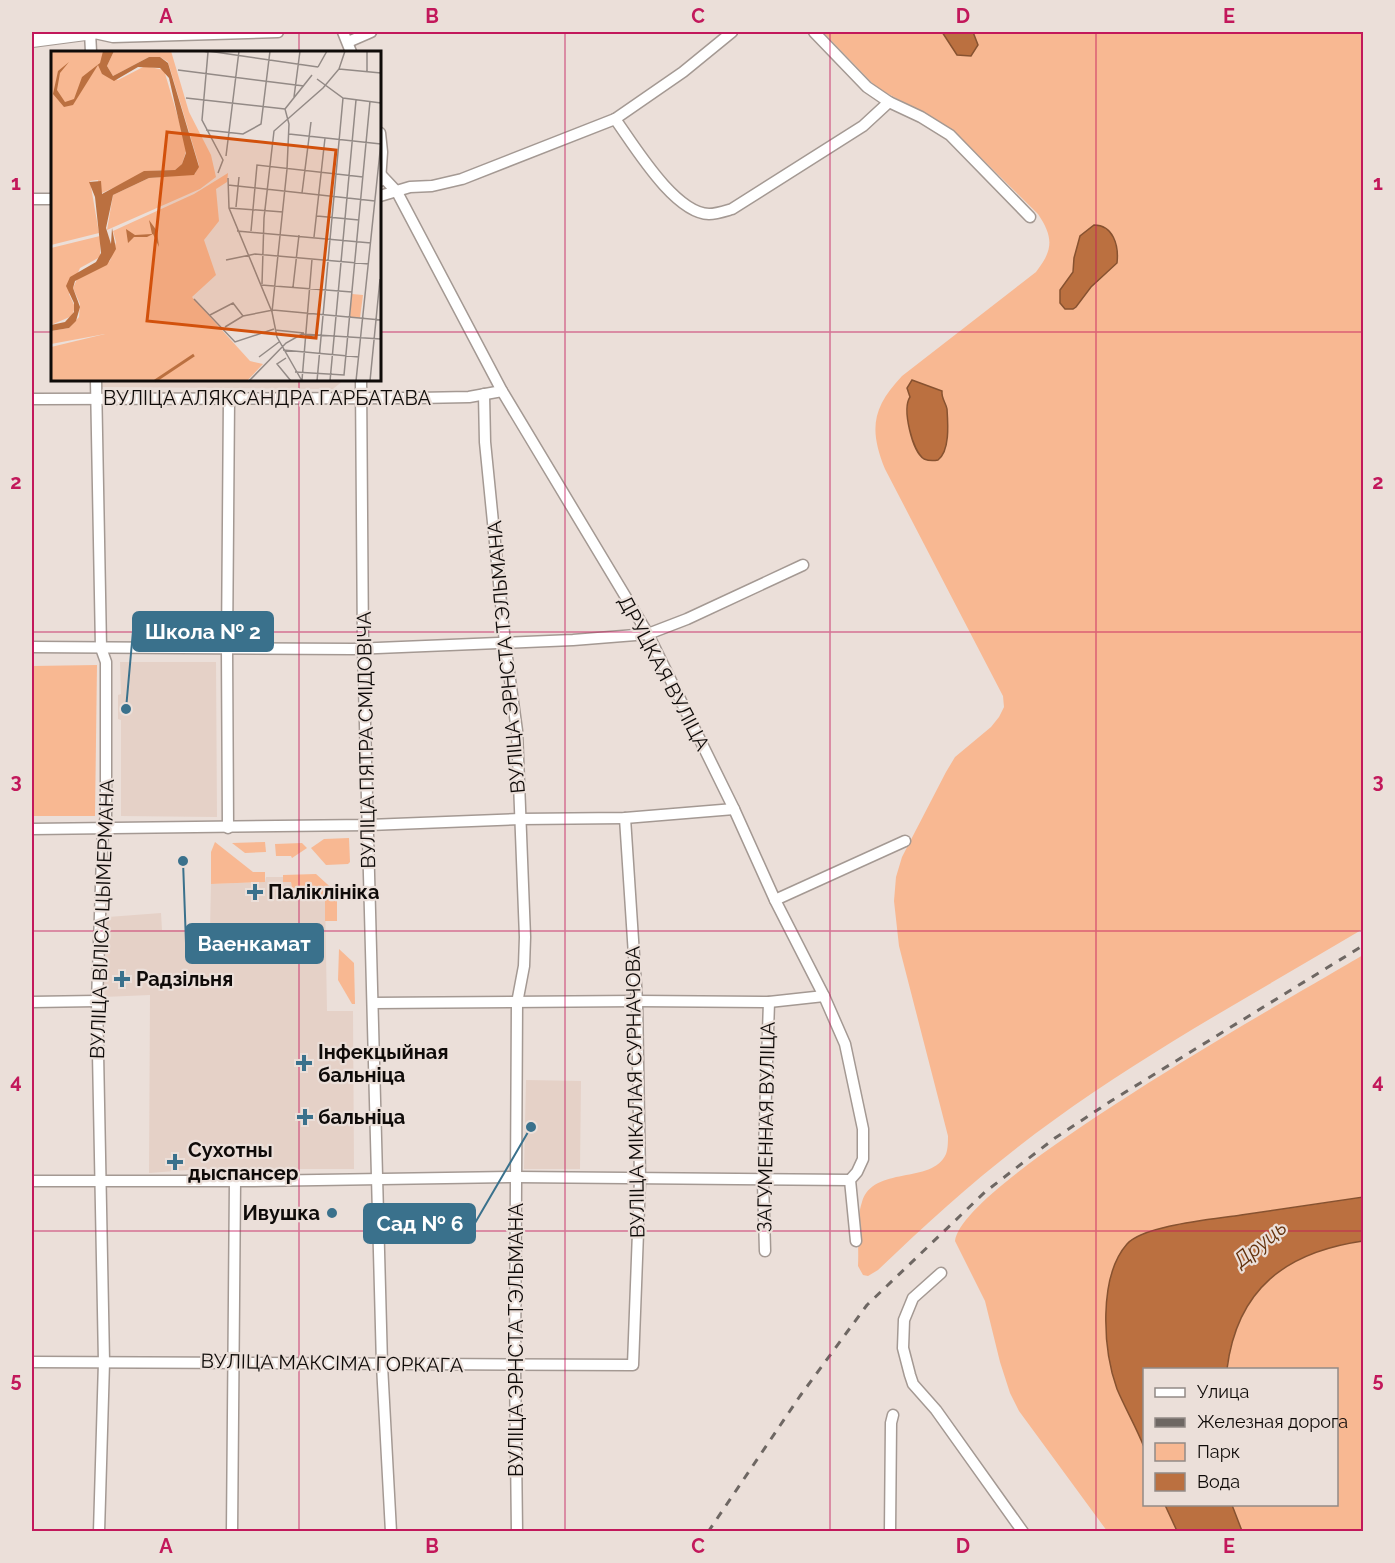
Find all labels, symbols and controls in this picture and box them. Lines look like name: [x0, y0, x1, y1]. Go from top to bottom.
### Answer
text: A: [159, 4, 173, 28]
text: B: [425, 4, 439, 28]
text: C: [691, 4, 705, 28]
text: D: [956, 4, 970, 28]
text: E: [1223, 4, 1235, 28]
inset map: [51, 51, 381, 381]
text: 1: [11, 171, 21, 195]
text: 1: [1373, 171, 1383, 195]
street label: ВУЛІЦА АЛЯКСАНДРА ГАРБАТАВА: [103, 386, 432, 410]
text: 2: [10, 470, 22, 494]
text: 2: [1372, 470, 1384, 494]
street label: ВУЛІЦА ЭРНСТА ТЭЛЬМАНА: [482, 519, 530, 794]
street label: ДРУЦКАЯ ВУЛІЦА: [613, 592, 715, 755]
street label: ВУЛІЦА ПЯТРА СМІДОВІЧА: [352, 611, 380, 869]
callout: Школа № 2: [133, 612, 273, 651]
text: Школа № 2: [145, 619, 261, 644]
text: 3: [10, 769, 22, 793]
text: 3: [1372, 769, 1384, 793]
street label: ВУЛІЦА ВІЛІСА ЦЫМЕРМАНА: [85, 778, 119, 1059]
place label: Паліклініка: [268, 880, 379, 904]
marker: Паліклініка: [246, 883, 264, 901]
callout: Ваенкамат: [186, 924, 323, 963]
text: Ваенкамат: [197, 931, 311, 956]
street label: ВУЛІЦА МІКАЛАЯ СУРНАЧОВА: [620, 945, 650, 1238]
place label: Радзільня: [136, 967, 233, 991]
marker: Радзільня: [113, 970, 131, 988]
street label: ЗАГУМЕННАЯ ВУЛІЦА: [752, 1021, 780, 1233]
place label: Інфекцыйная бальніца: [318, 1040, 449, 1087]
marker: Інфекцыйная бальніца: [295, 1054, 313, 1072]
text: 4: [10, 1069, 22, 1093]
text: 4: [1372, 1069, 1384, 1093]
place label: бальніца: [318, 1105, 405, 1129]
marker: бальніца: [296, 1108, 314, 1126]
place label: Сухотны дыспансер: [188, 1138, 299, 1185]
marker: Сухотны дыспансер: [166, 1153, 184, 1171]
place label: Ивушка: [242, 1201, 320, 1225]
street label: ВУЛІЦА ЭРНСТА ТЭЛЬМАНА: [504, 1203, 528, 1477]
callout: Сад № 6: [364, 1204, 475, 1243]
marker: Ивушка: [325, 1206, 339, 1220]
text: Сад № 6: [377, 1211, 463, 1236]
water label: Друць: [1227, 1214, 1292, 1273]
street label: ВУЛІЦА МАКСІМА ГОРКАГА: [200, 1349, 464, 1377]
text: 5: [10, 1368, 22, 1392]
legend: [1143, 1368, 1338, 1506]
text: 5: [1372, 1368, 1384, 1392]
text: Улица: [1197, 1381, 1249, 1402]
text: Железная дорога: [1197, 1411, 1348, 1432]
text: Парк: [1197, 1441, 1240, 1462]
text: Вода: [1197, 1471, 1240, 1492]
text: A: [159, 1534, 173, 1558]
text: B: [425, 1534, 439, 1558]
text: C: [691, 1534, 705, 1558]
text: D: [956, 1534, 970, 1558]
text: E: [1223, 1534, 1235, 1558]

